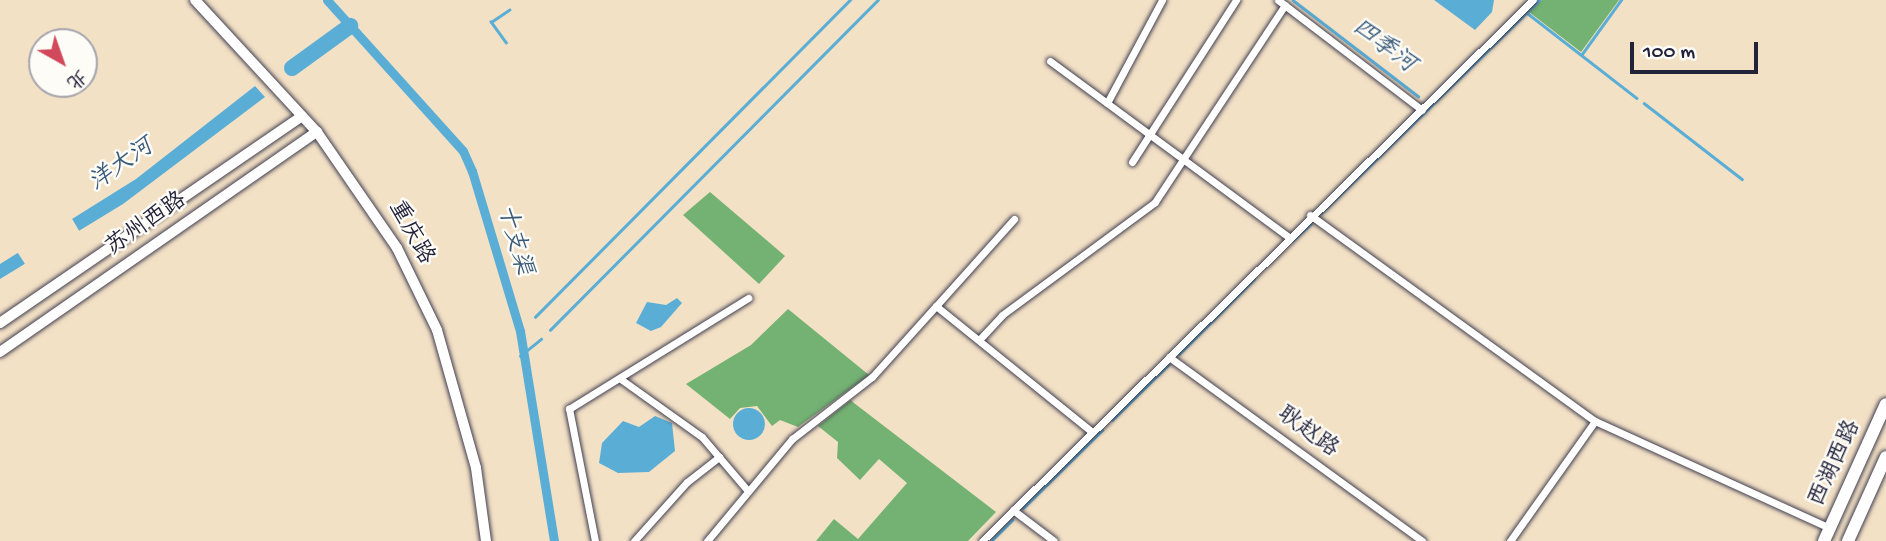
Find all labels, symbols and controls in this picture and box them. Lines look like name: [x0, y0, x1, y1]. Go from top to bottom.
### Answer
water label: 四季河: [1346, 14, 1420, 80]
north arrow: [28, 28, 98, 98]
scale bar: [1634, 28, 1762, 72]
text: 100 m: [1643, 41, 1695, 66]
text: 北: [61, 63, 90, 93]
water label: 洋大河: [84, 134, 160, 198]
street label: 苏州西路: [101, 187, 193, 263]
street label: 重庆路: [381, 196, 439, 270]
water label: 十支渠: [489, 201, 537, 279]
street label: 耿赵路: [1271, 402, 1343, 464]
street label: 西湖西路: [1804, 416, 1868, 512]

